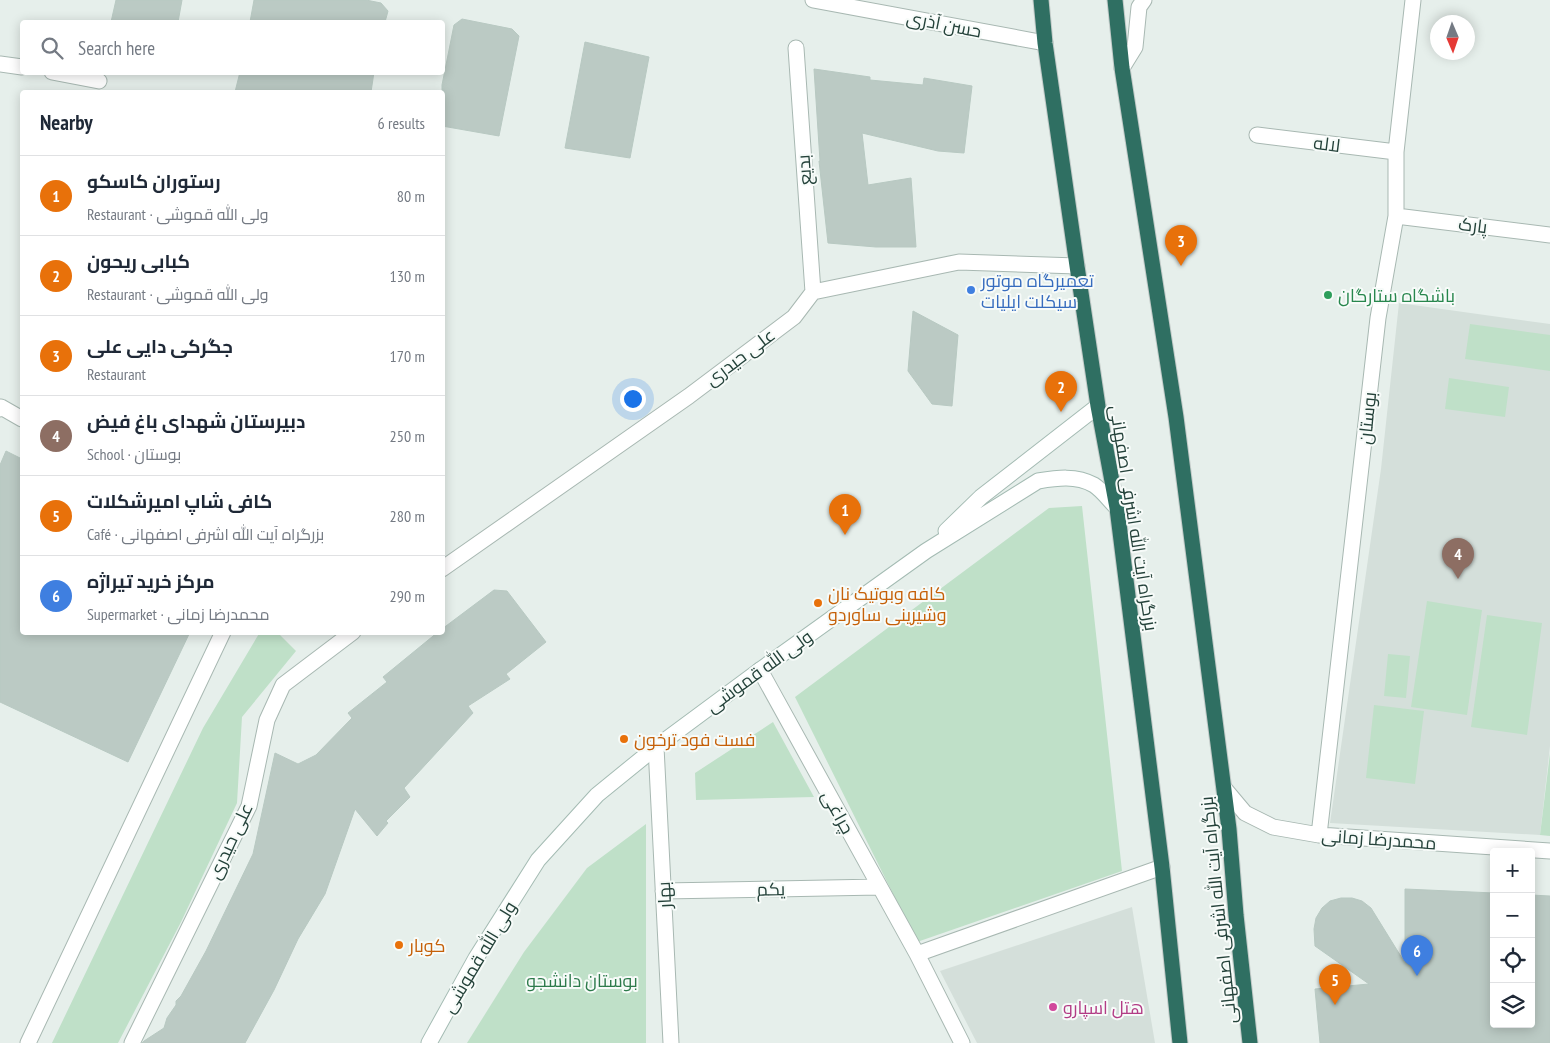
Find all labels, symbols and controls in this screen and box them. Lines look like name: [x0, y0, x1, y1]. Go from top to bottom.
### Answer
street label: حسن آذری: [905, 5, 983, 43]
north arrow: [1430, 15, 1475, 60]
search box: [20, 20, 445, 75]
icon: search: [38, 34, 66, 62]
text: Search here: [78, 36, 155, 60]
text: Nearby: [40, 109, 93, 136]
text: 6 results: [378, 113, 425, 133]
street label: لاله: [1312, 131, 1342, 157]
street label: بدیع: [791, 154, 818, 186]
text: رستوران کاسکو: [87, 169, 221, 193]
text: 1: [52, 186, 60, 206]
text: 80 m: [397, 186, 425, 206]
text: Restaurant · ولی الله قموشی: [87, 204, 269, 224]
street label: پارک: [1457, 212, 1489, 239]
pin: 3: [1165, 225, 1197, 266]
text: کبابی ریحون: [87, 249, 190, 273]
text: 2: [52, 266, 60, 286]
text: 130 m: [390, 266, 425, 286]
place label: تعمیرگاه موتور سیکلت ایلیات: [980, 269, 1094, 313]
text: Restaurant · ولی الله قموشی: [87, 284, 269, 304]
marker: تعمیرگاه موتور سیکلت ایلیات: [965, 284, 977, 296]
place label: باشگاه ستارگان: [1338, 284, 1455, 307]
marker: باشگاه ستارگان: [1322, 289, 1334, 301]
street label: علی حیدری: [700, 323, 780, 391]
text: جگرکی دایی علی: [87, 334, 233, 358]
text: 3: [52, 346, 60, 366]
text: 170 m: [390, 346, 425, 366]
text: Restaurant: [87, 364, 146, 384]
pin: 2: [1045, 371, 1077, 412]
your location: [620, 386, 646, 412]
street label: بوستان: [1353, 391, 1381, 445]
street label: بزرگراه آیت الله اشرفی اصفهانی: [1105, 403, 1163, 633]
text: دبیرستان شهدای باغ فیض: [87, 409, 305, 433]
text: 4: [52, 426, 60, 446]
text: 250 m: [390, 426, 425, 446]
text: School · بوستان: [87, 444, 181, 464]
text: کافی شاپ امیرشکلات: [87, 489, 272, 513]
pin: 1: [829, 494, 861, 535]
text: 5: [52, 506, 60, 526]
text: 280 m: [390, 506, 425, 526]
text: Café · بزرگراه آیت الله اشرفی اصفهانی: [87, 524, 324, 544]
pin: 4: [1442, 538, 1474, 579]
text: مرکز خرید تیراژه: [87, 569, 215, 593]
place label: کافه وبوتیک نان وشیرینی ساوردو: [828, 582, 946, 626]
text: 6: [52, 586, 60, 606]
text: 290 m: [390, 586, 425, 606]
marker: کافه وبوتیک نان وشیرینی ساوردو: [812, 597, 824, 609]
text: Supermarket · محمدرضا زمانی: [87, 604, 270, 624]
street label: ولی الله قموشی: [701, 625, 817, 717]
place label: فست فود ترخون: [634, 728, 755, 751]
marker: فست فود ترخون: [618, 733, 630, 745]
street label: چراغی: [816, 786, 859, 839]
street label: بزرگراه آیت الله اشرفی اصفهانی: [1195, 795, 1241, 1025]
street label: علی حیدری: [202, 799, 258, 883]
street label: محمدرضا زمانی: [1321, 824, 1437, 854]
map controls: [1490, 848, 1535, 1028]
button: +: [1490, 848, 1535, 893]
street label: یکم: [757, 877, 786, 902]
street label: بهار: [652, 881, 676, 910]
button: −: [1490, 893, 1535, 938]
street label: ولی الله قموشی: [437, 897, 521, 1017]
place label: کوبار: [408, 934, 446, 957]
pin: 6: [1401, 935, 1433, 976]
button: locate: [1490, 938, 1535, 983]
marker: کوبار: [393, 939, 405, 951]
pin: 5: [1319, 964, 1351, 1005]
park label: بوستان دانشجو: [526, 969, 638, 992]
button: layers: [1490, 983, 1535, 1028]
place label: هتل اسپارو: [1063, 996, 1144, 1019]
marker: هتل اسپارو: [1047, 1001, 1059, 1013]

